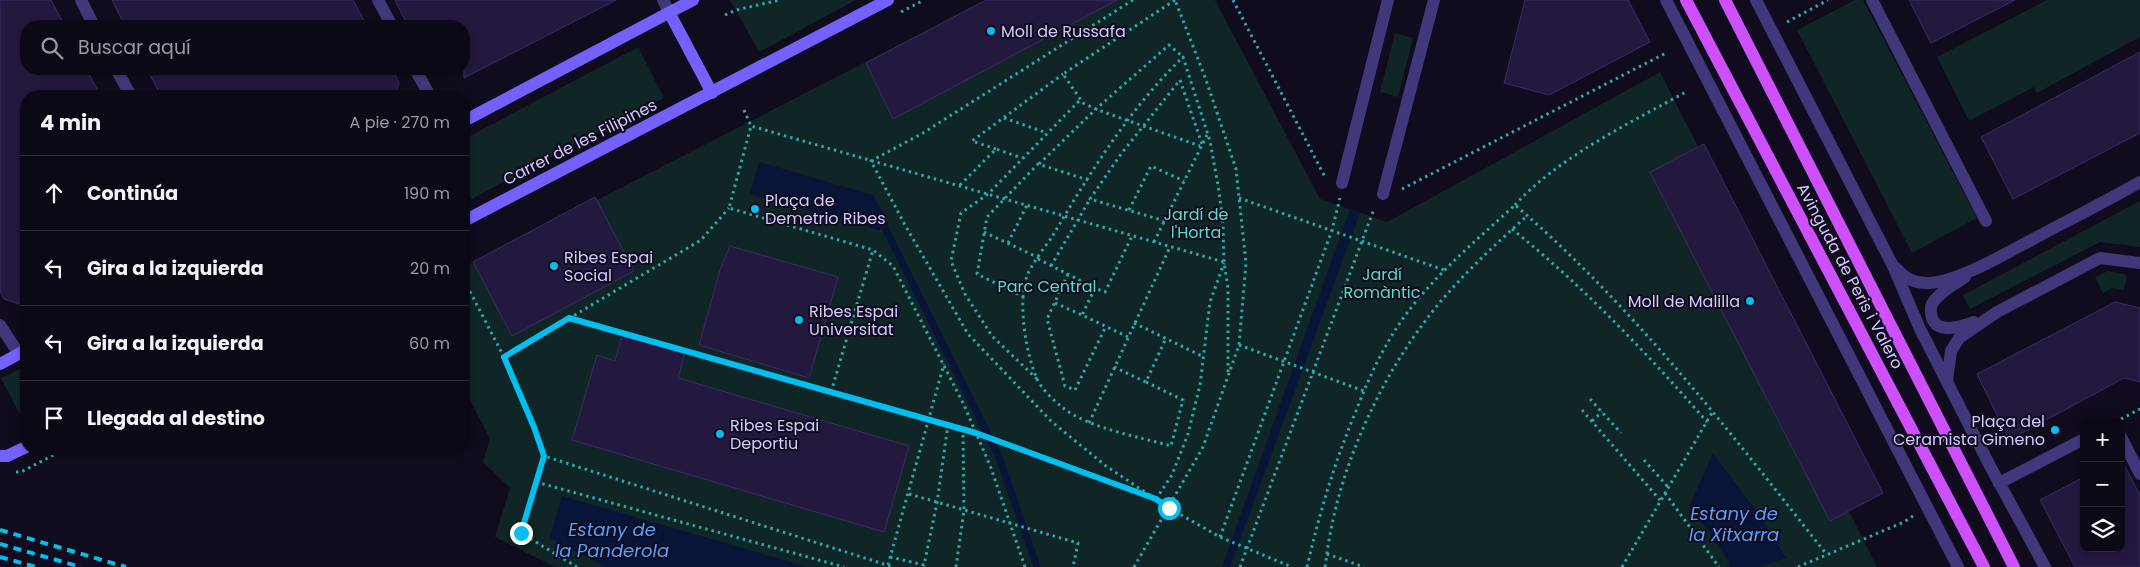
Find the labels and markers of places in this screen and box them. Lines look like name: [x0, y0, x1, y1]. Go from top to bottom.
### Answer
place label: Moll de Russafa: [1001, 20, 1126, 43]
marker: Moll de Russafa: [985, 25, 997, 37]
place label: Plaça de Demetrio Ribes: [765, 189, 886, 230]
marker: Plaça de Demetrio Ribes: [749, 203, 761, 215]
place label: Ribes Espai Social: [564, 246, 653, 287]
marker: Ribes Espai Social: [548, 260, 560, 272]
place label: Moll de Malilla: [1628, 290, 1740, 313]
marker: Moll de Malilla: [1744, 295, 1756, 307]
place label: Ribes Espai Universitat: [809, 300, 898, 341]
marker: Ribes Espai Universitat: [793, 314, 805, 326]
place label: Plaça del Ceramista Gimeno: [1893, 410, 2045, 451]
place label: Ribes Espai Deportiu: [730, 414, 819, 455]
marker: Plaça del Ceramista Gimeno: [2049, 424, 2061, 436]
marker: Ribes Espai Deportiu: [714, 428, 726, 440]

